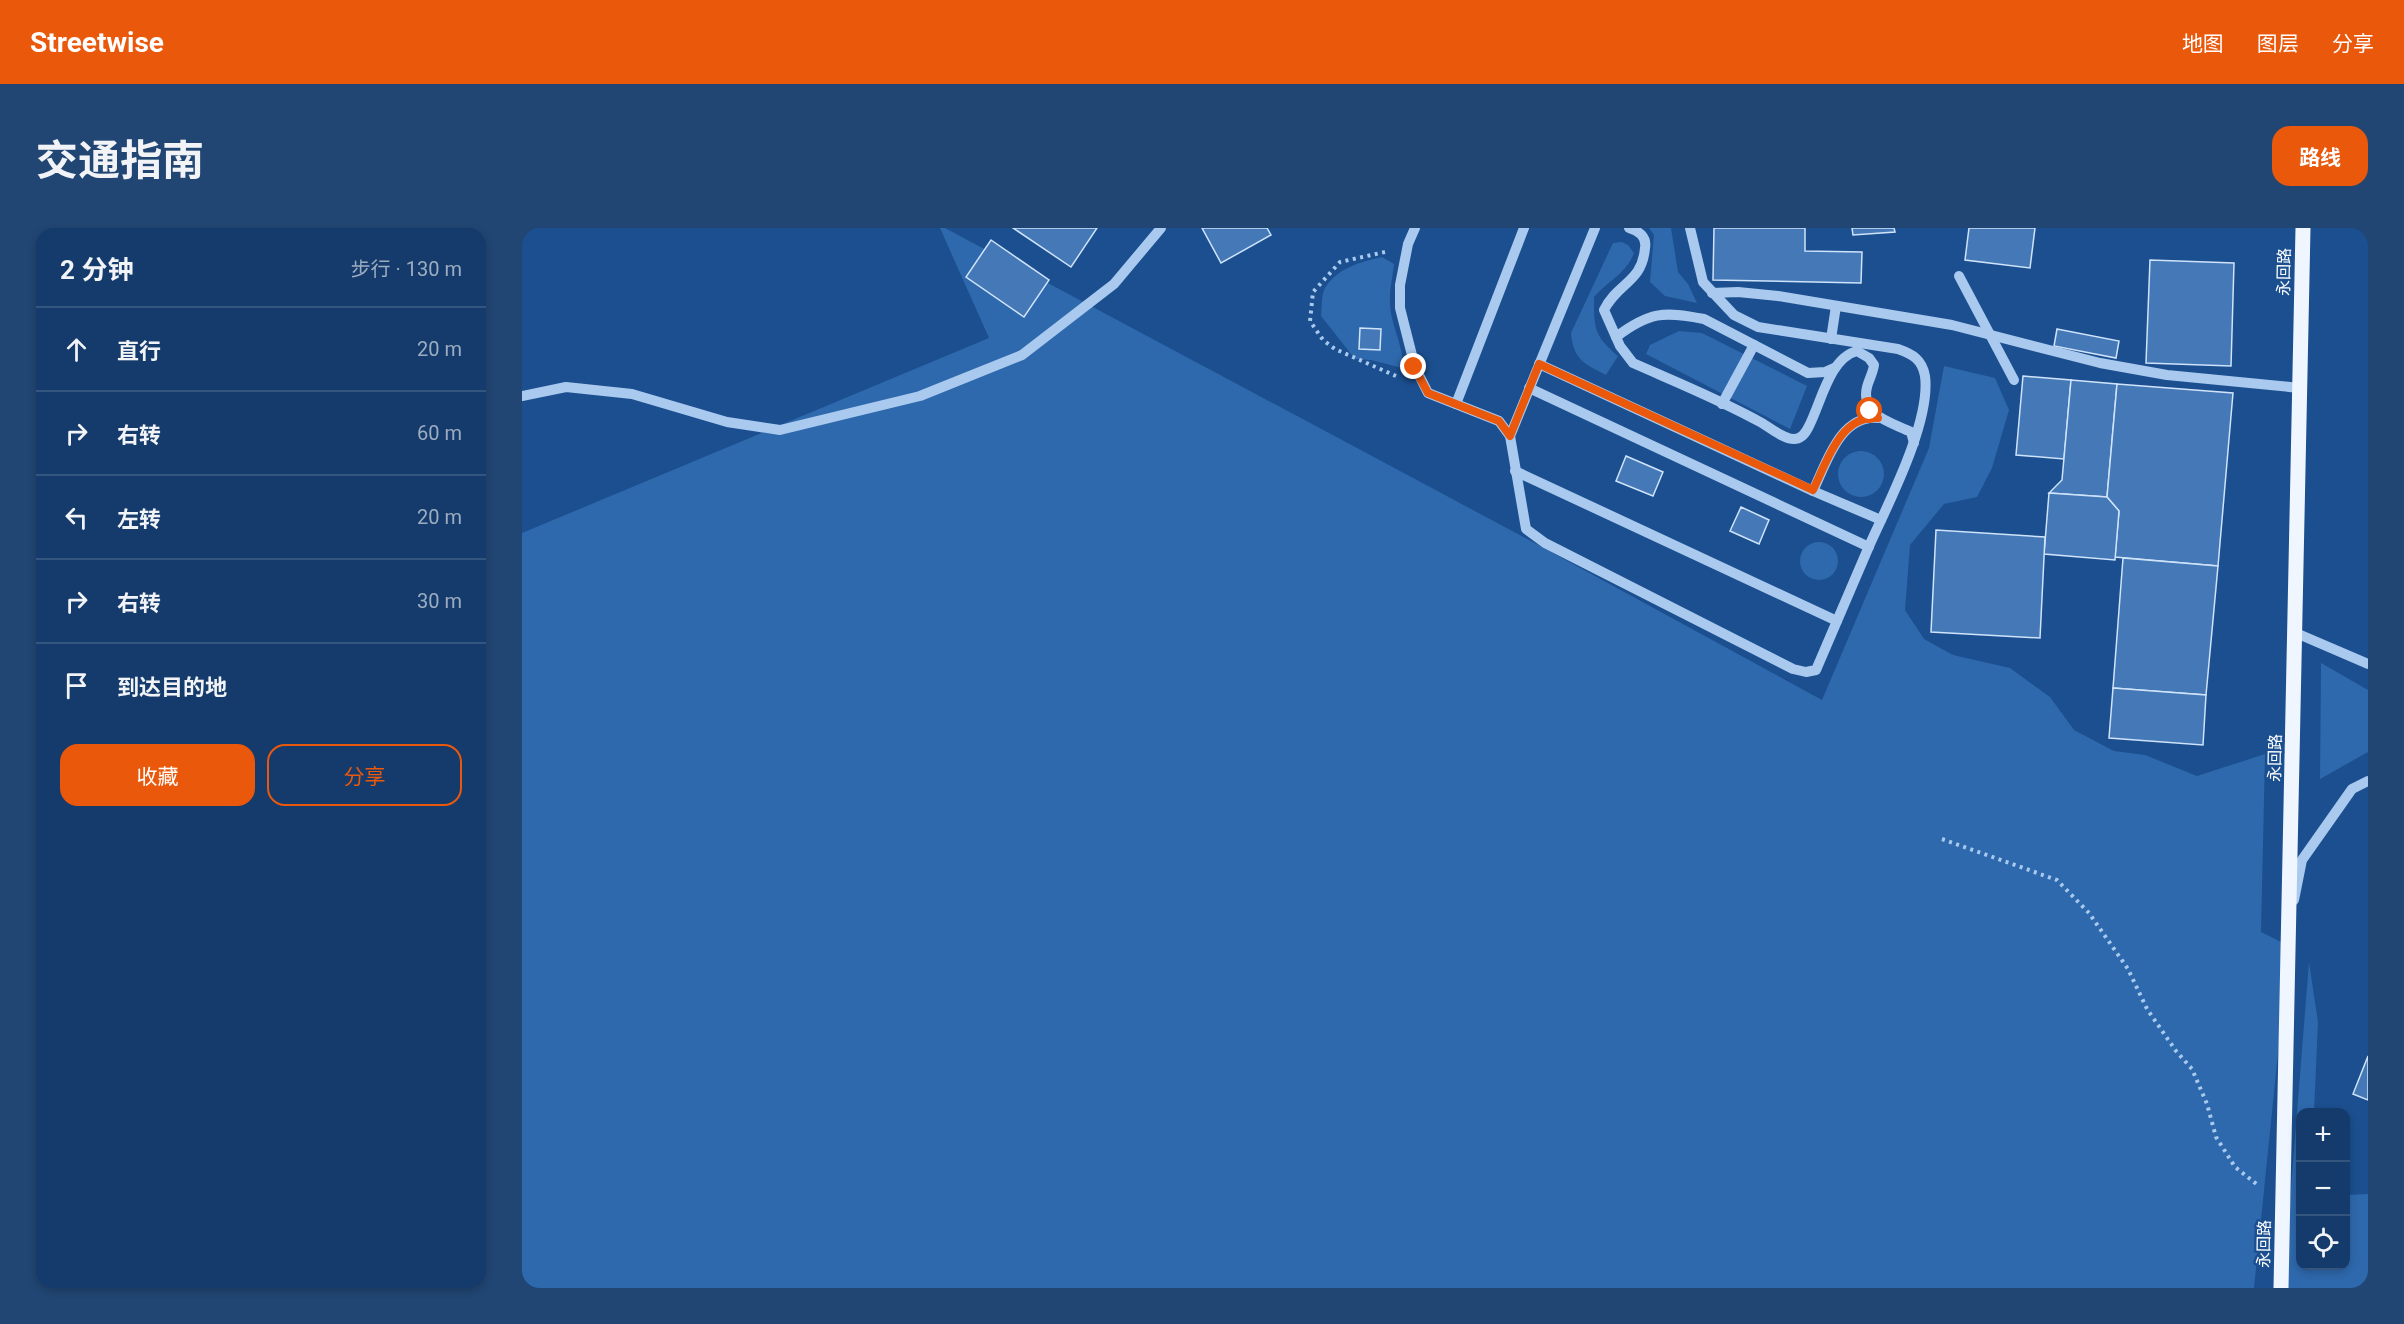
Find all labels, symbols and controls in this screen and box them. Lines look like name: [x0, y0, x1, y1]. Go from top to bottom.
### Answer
text: Streetwise: [30, 26, 164, 59]
text: 地图: [2182, 32, 2224, 56]
text: 图层: [2257, 32, 2299, 56]
text: 分享: [2332, 32, 2374, 56]
button: 路线: [2272, 126, 2368, 186]
text: 交通指南: [36, 136, 204, 185]
street label: 永回路: [2274, 248, 2294, 296]
text: 2 分钟: [60, 255, 133, 285]
text: 步行 · 130 m: [351, 257, 462, 281]
icon: ahead: [60, 333, 93, 366]
text: 20 m: [417, 337, 462, 361]
text: 直行: [117, 339, 161, 364]
route end: [1400, 353, 1426, 379]
route start: [1856, 397, 1882, 423]
icon: right: [60, 417, 93, 450]
text: 60 m: [417, 421, 462, 445]
text: 右转: [117, 423, 161, 448]
icon: left: [60, 501, 93, 534]
text: 20 m: [417, 505, 462, 529]
text: 左转: [117, 507, 161, 532]
icon: right: [60, 585, 93, 618]
text: 30 m: [417, 589, 462, 613]
text: 右转: [117, 591, 161, 616]
icon: arrive: [60, 669, 93, 702]
text: 到达目的地: [117, 675, 227, 700]
street label: 永回路: [2265, 734, 2285, 782]
button: 收藏: [60, 744, 255, 806]
button: 分享: [267, 744, 462, 806]
map controls: [2296, 1108, 2350, 1270]
button: +: [2296, 1108, 2350, 1162]
button: −: [2296, 1162, 2350, 1216]
button: locate: [2296, 1216, 2350, 1270]
street label: 永回路: [2254, 1220, 2274, 1268]

